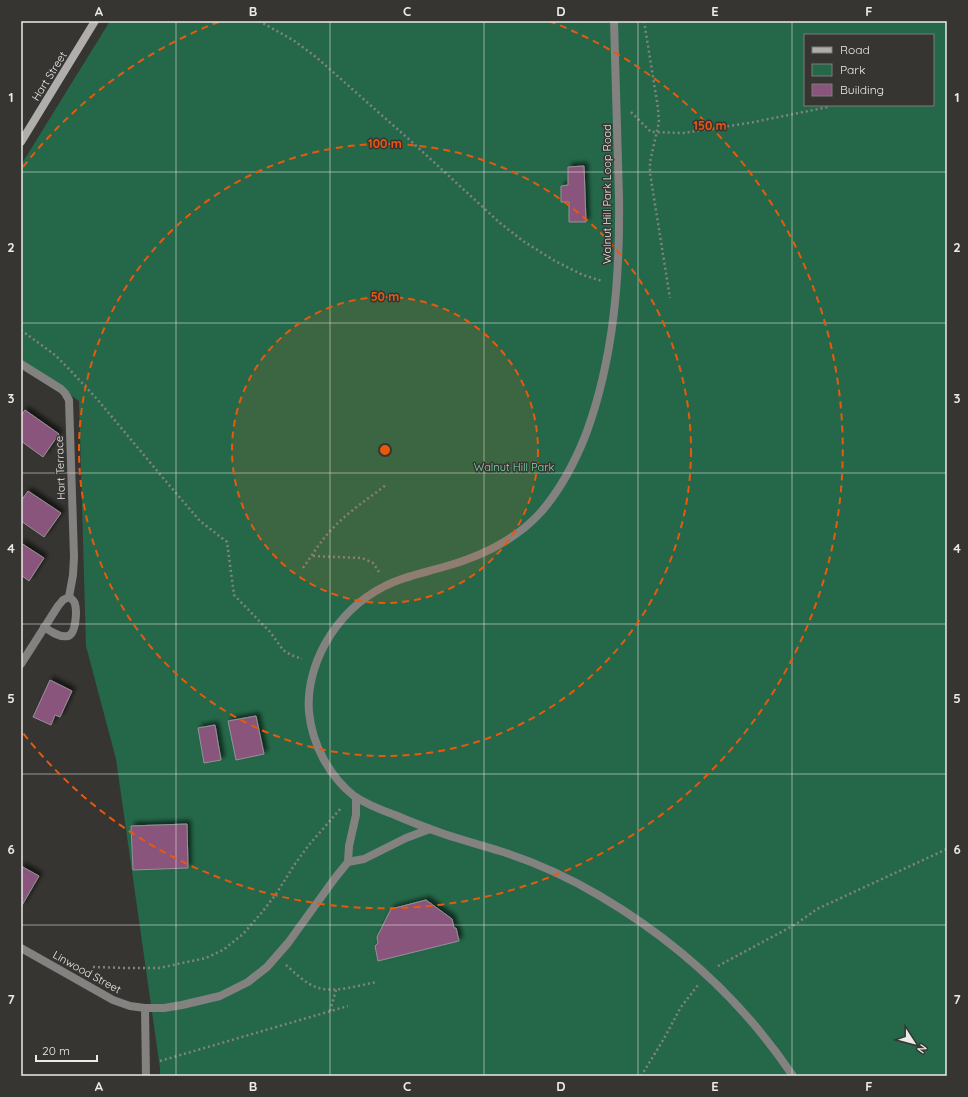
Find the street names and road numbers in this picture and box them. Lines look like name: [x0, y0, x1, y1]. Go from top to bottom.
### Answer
street label: Hart Street: [28, 48, 70, 103]
street label: Walnut Hill Park Loop Road: [600, 124, 614, 264]
street label: Hart Terrace: [52, 436, 68, 500]
street label: Linwood Street: [50, 947, 124, 997]

